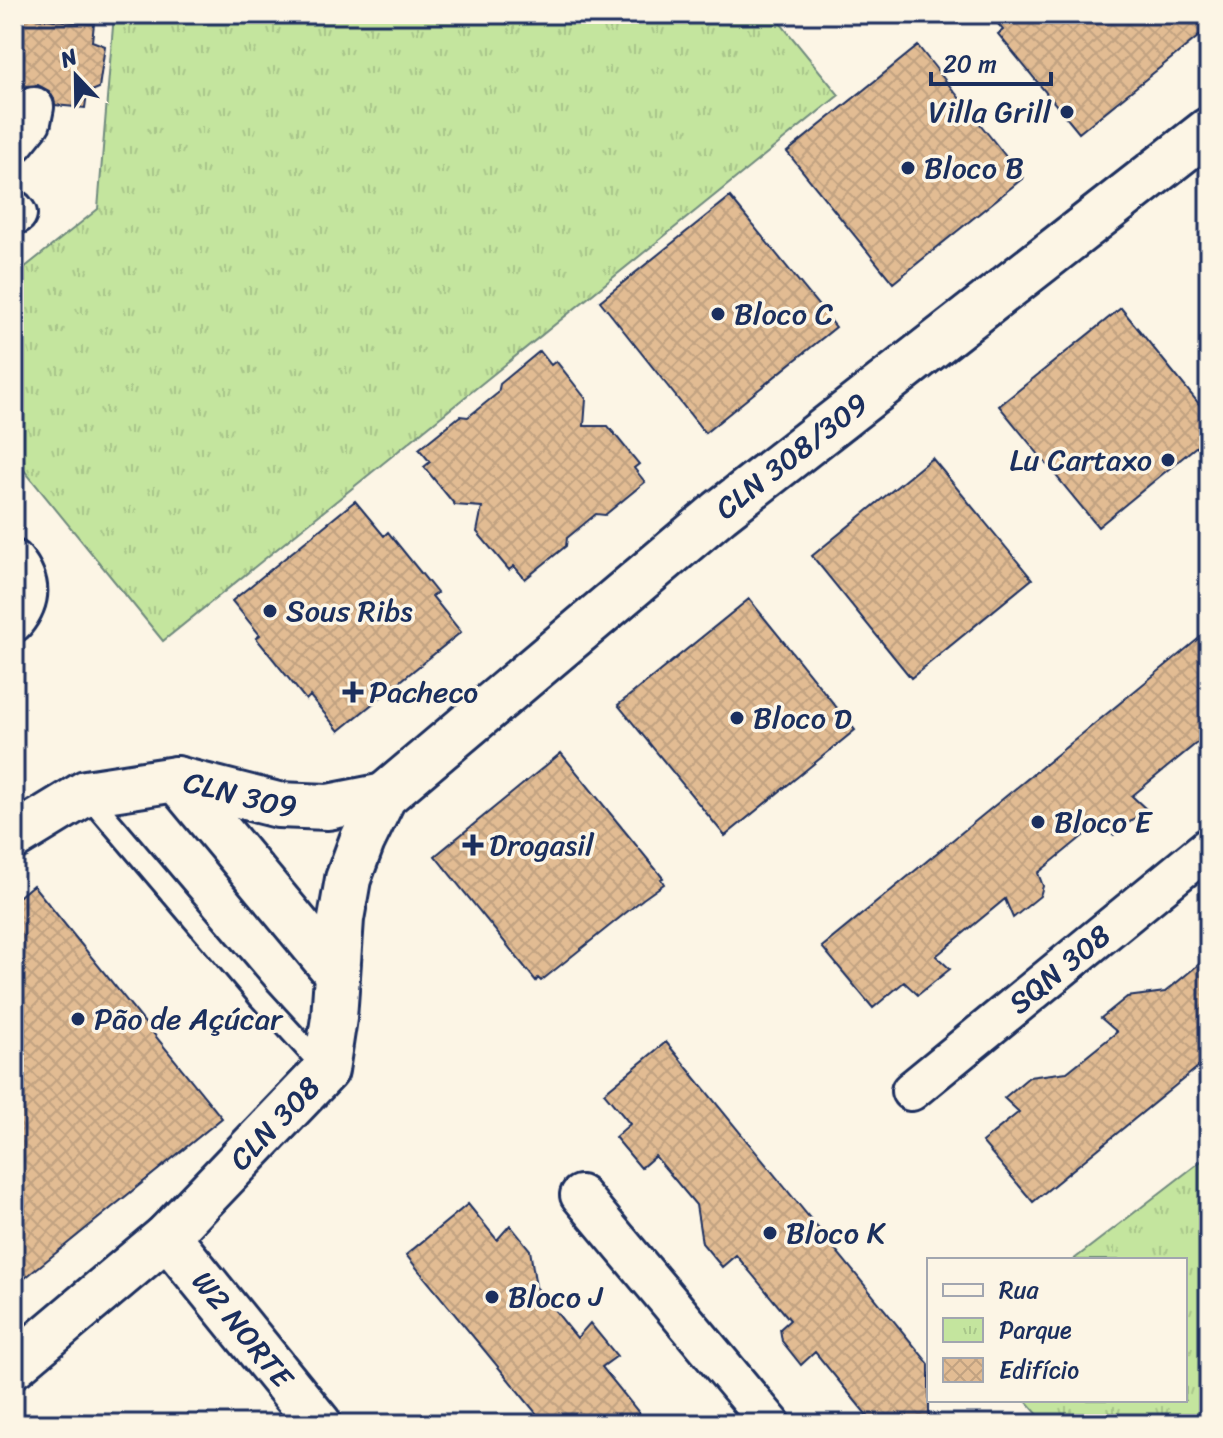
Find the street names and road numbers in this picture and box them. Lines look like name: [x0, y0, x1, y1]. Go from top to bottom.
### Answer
street label: CLN 308/309: [703, 378, 881, 534]
street label: CLN 309: [178, 755, 298, 833]
street label: SQN 308: [996, 910, 1123, 1029]
street label: CLN 308: [216, 1063, 334, 1184]
street label: W2 NORTE: [177, 1258, 309, 1403]

